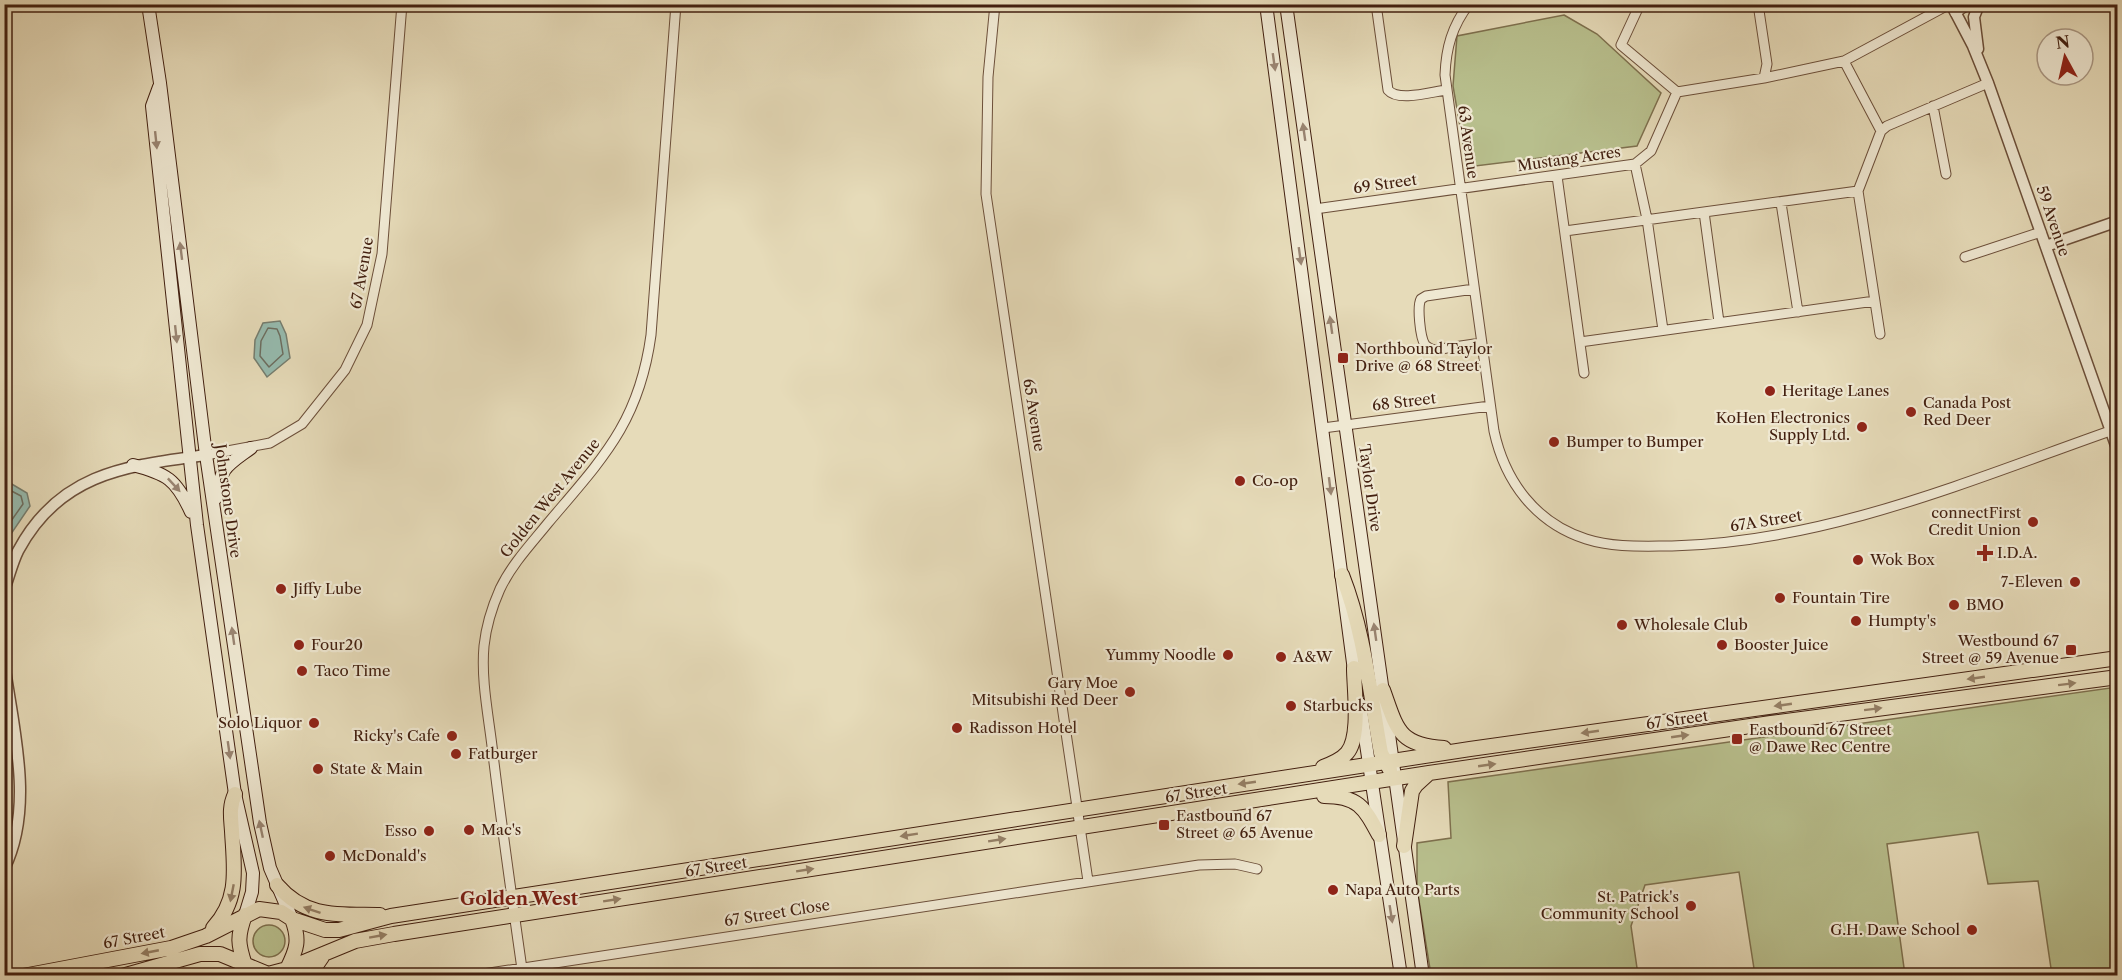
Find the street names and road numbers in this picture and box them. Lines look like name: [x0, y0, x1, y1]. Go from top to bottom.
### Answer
street label: 63 Avenue: [1454, 104, 1483, 180]
street label: Mustang Acres: [1516, 142, 1622, 175]
street label: 69 Street: [1352, 170, 1419, 197]
street label: 59 Avenue: [2033, 183, 2074, 259]
street label: 67 Avenue: [346, 235, 377, 310]
street label: 65 Avenue: [1019, 377, 1050, 453]
street label: 68 Street: [1371, 388, 1438, 415]
street label: Golden West Avenue: [496, 434, 604, 561]
street label: Johnstone Drive: [211, 441, 246, 559]
street label: Taylor Drive: [1355, 443, 1386, 533]
street label: 67A Street: [1729, 505, 1804, 536]
street label: 67 Street: [1645, 706, 1710, 733]
street label: 67 Street: [1164, 778, 1229, 807]
street label: 67 Street: [684, 852, 749, 881]
street label: 67 Street Close: [723, 895, 831, 930]
street label: 67 Street: [101, 922, 167, 953]

